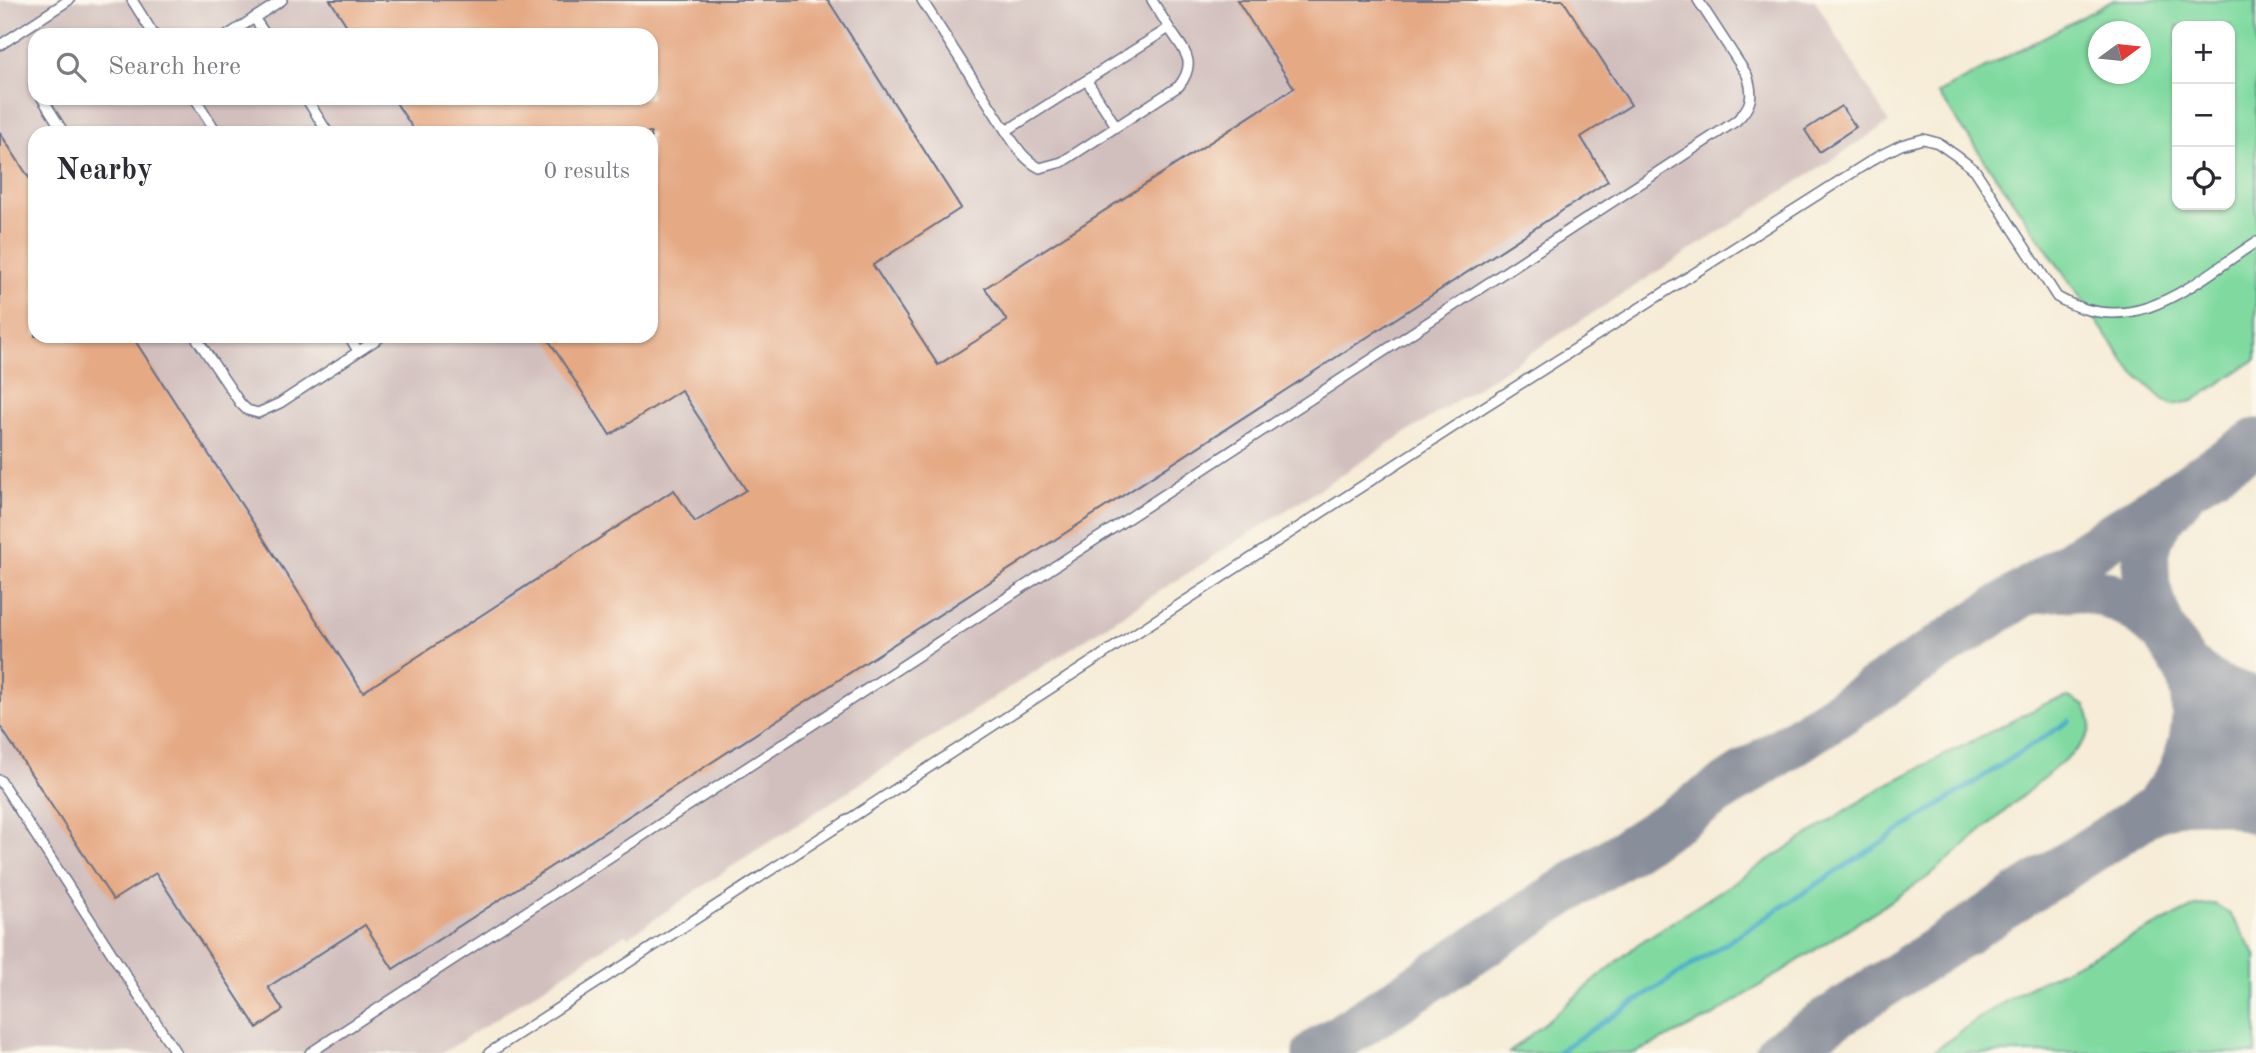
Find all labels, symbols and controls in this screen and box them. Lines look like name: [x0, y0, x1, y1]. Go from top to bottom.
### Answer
north arrow: [2088, 21, 2151, 84]
map controls: [2172, 21, 2235, 210]
button: +: [2172, 21, 2235, 84]
search box: [28, 28, 658, 105]
icon: search: [52, 48, 90, 86]
text: Search here: [108, 54, 241, 80]
button: −: [2172, 84, 2235, 147]
button: locate: [2172, 147, 2235, 210]
text: Nearby: [56, 156, 153, 186]
text: 0 results: [544, 160, 630, 183]

